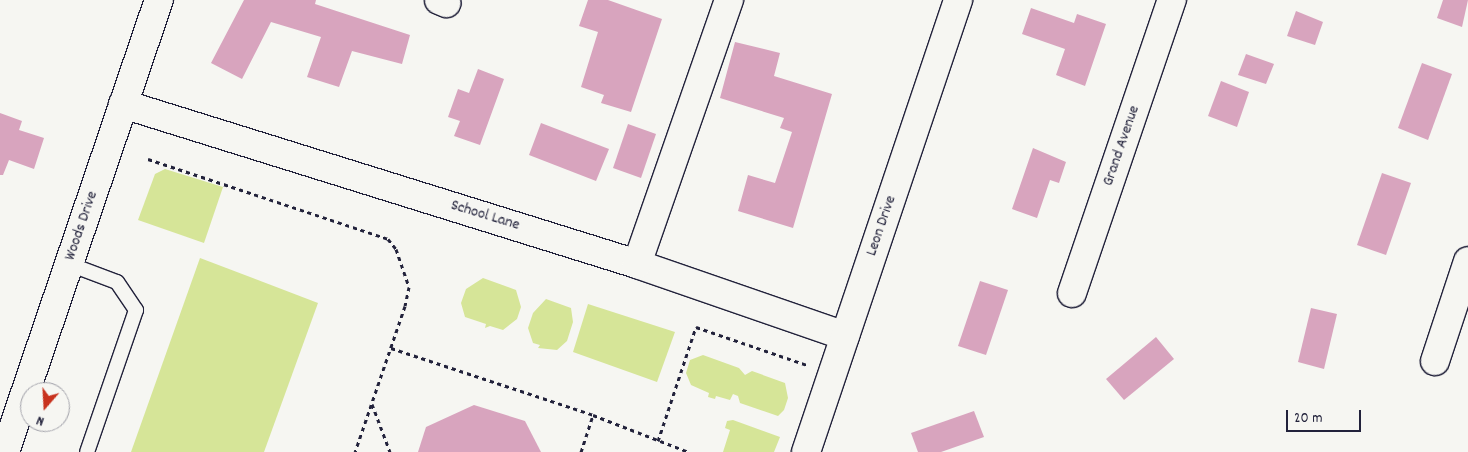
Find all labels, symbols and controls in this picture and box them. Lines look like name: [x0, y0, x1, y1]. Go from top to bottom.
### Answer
street label: Grand Avenue: [1099, 103, 1145, 189]
street label: Woods Drive: [61, 189, 103, 263]
street label: Leon Drive: [863, 193, 901, 259]
street label: School Lane: [448, 196, 522, 236]
north arrow: [20, 382, 70, 432]
scale bar: [1288, 400, 1363, 432]
text: 20 m: [1294, 408, 1322, 430]
text: N: [34, 410, 47, 431]

